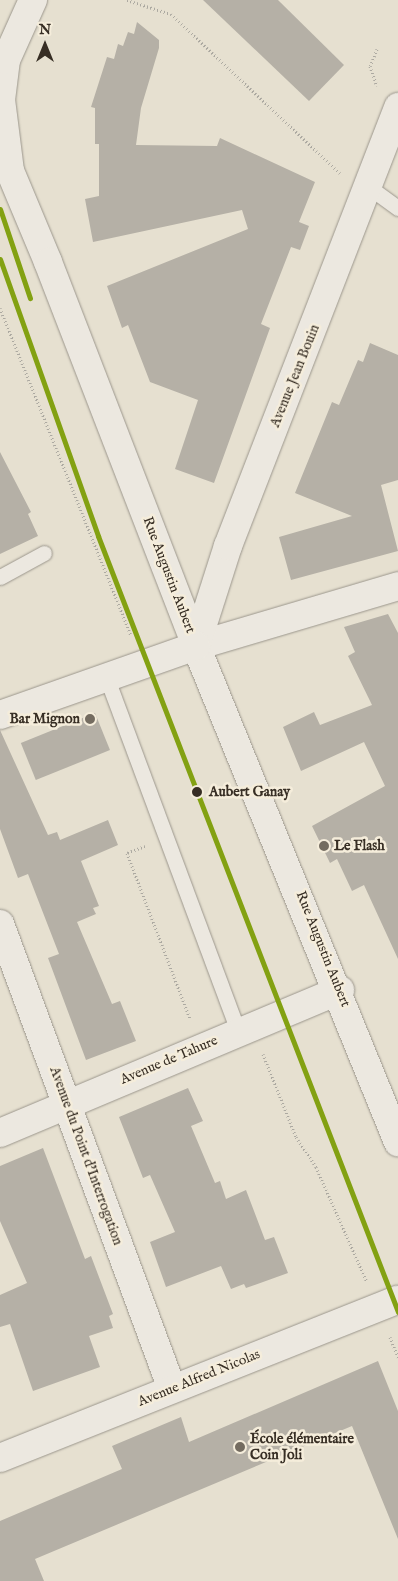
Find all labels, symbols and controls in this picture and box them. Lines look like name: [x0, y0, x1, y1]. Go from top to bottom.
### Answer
north arrow: [20, 20, 70, 70]
text: N: [39, 21, 51, 39]
street label: Avenue Jean Bouin: [267, 322, 323, 430]
street label: Rue Augustin Aubert: [139, 514, 199, 636]
place label: Bar Mignon: [10, 711, 80, 727]
marker: Bar Mignon: [84, 713, 96, 725]
marker: Aubert Ganay: [189, 784, 205, 800]
place label: Aubert Ganay: [209, 784, 290, 800]
place label: Le Flash: [334, 838, 385, 854]
marker: Le Flash: [318, 840, 330, 852]
street label: Rue Augustin Aubert: [292, 889, 354, 1009]
street label: Avenue de Tahure: [118, 1032, 220, 1088]
street label: Avenue du Point d'Interrogation: [46, 1064, 126, 1248]
street label: Avenue Alfred Nicolas: [135, 1346, 263, 1410]
place label: École élémentaire Coin Joli: [250, 1431, 354, 1464]
marker: École élémentaire Coin Joli: [234, 1441, 246, 1453]

